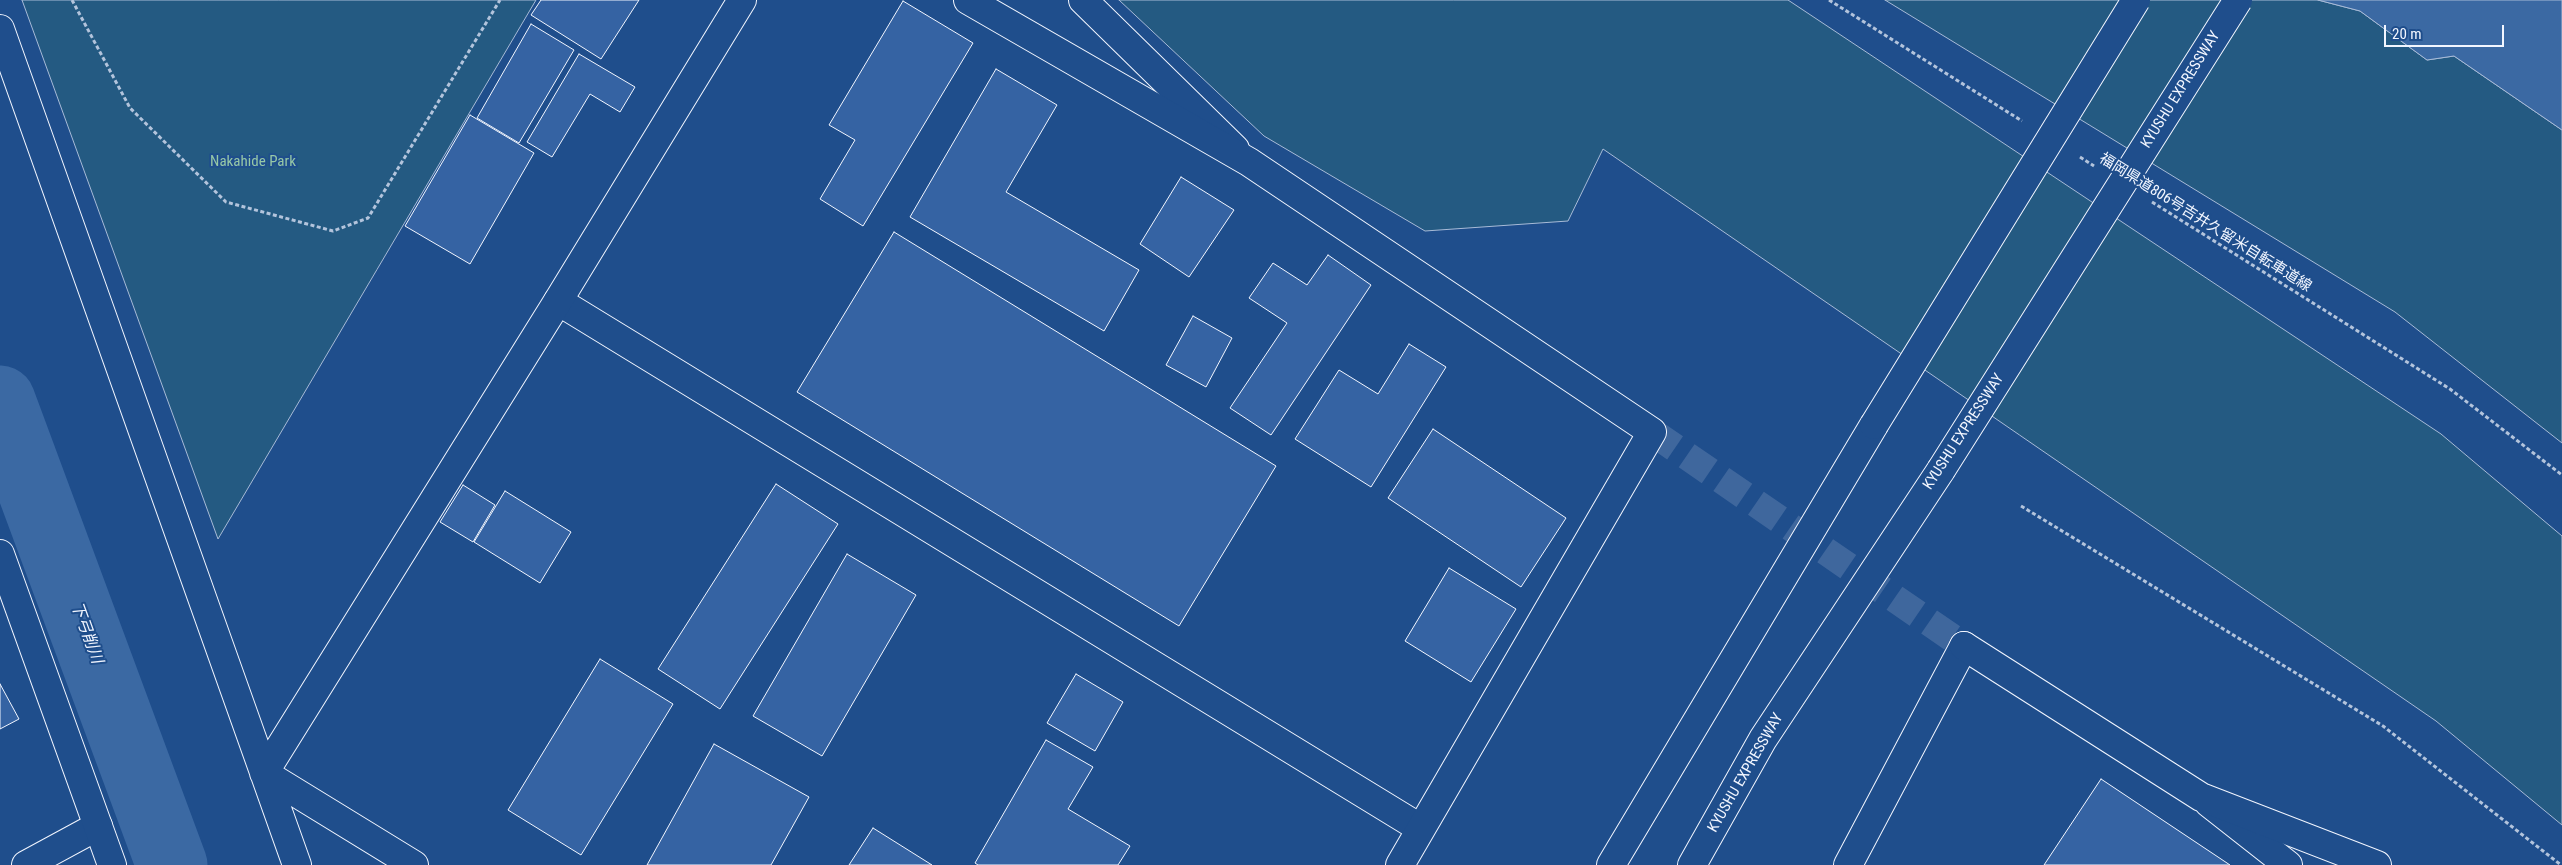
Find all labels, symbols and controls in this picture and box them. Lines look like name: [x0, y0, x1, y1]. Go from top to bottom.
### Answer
scale bar: [2387, 15, 2507, 47]
text: 20 m: [2392, 25, 2422, 43]
street label: KYUSHU EXPRESSWAY: [2138, 28, 2224, 152]
street label: 福岡県道806号吉井久留米自転車道線: [2095, 150, 2315, 296]
park label: Nakahide Park: [210, 153, 296, 171]
street label: KYUSHU EXPRESSWAY: [1920, 371, 2008, 493]
water label: 下弓削川: [66, 600, 106, 666]
street label: KYUSHU EXPRESSWAY: [1705, 710, 1787, 836]

